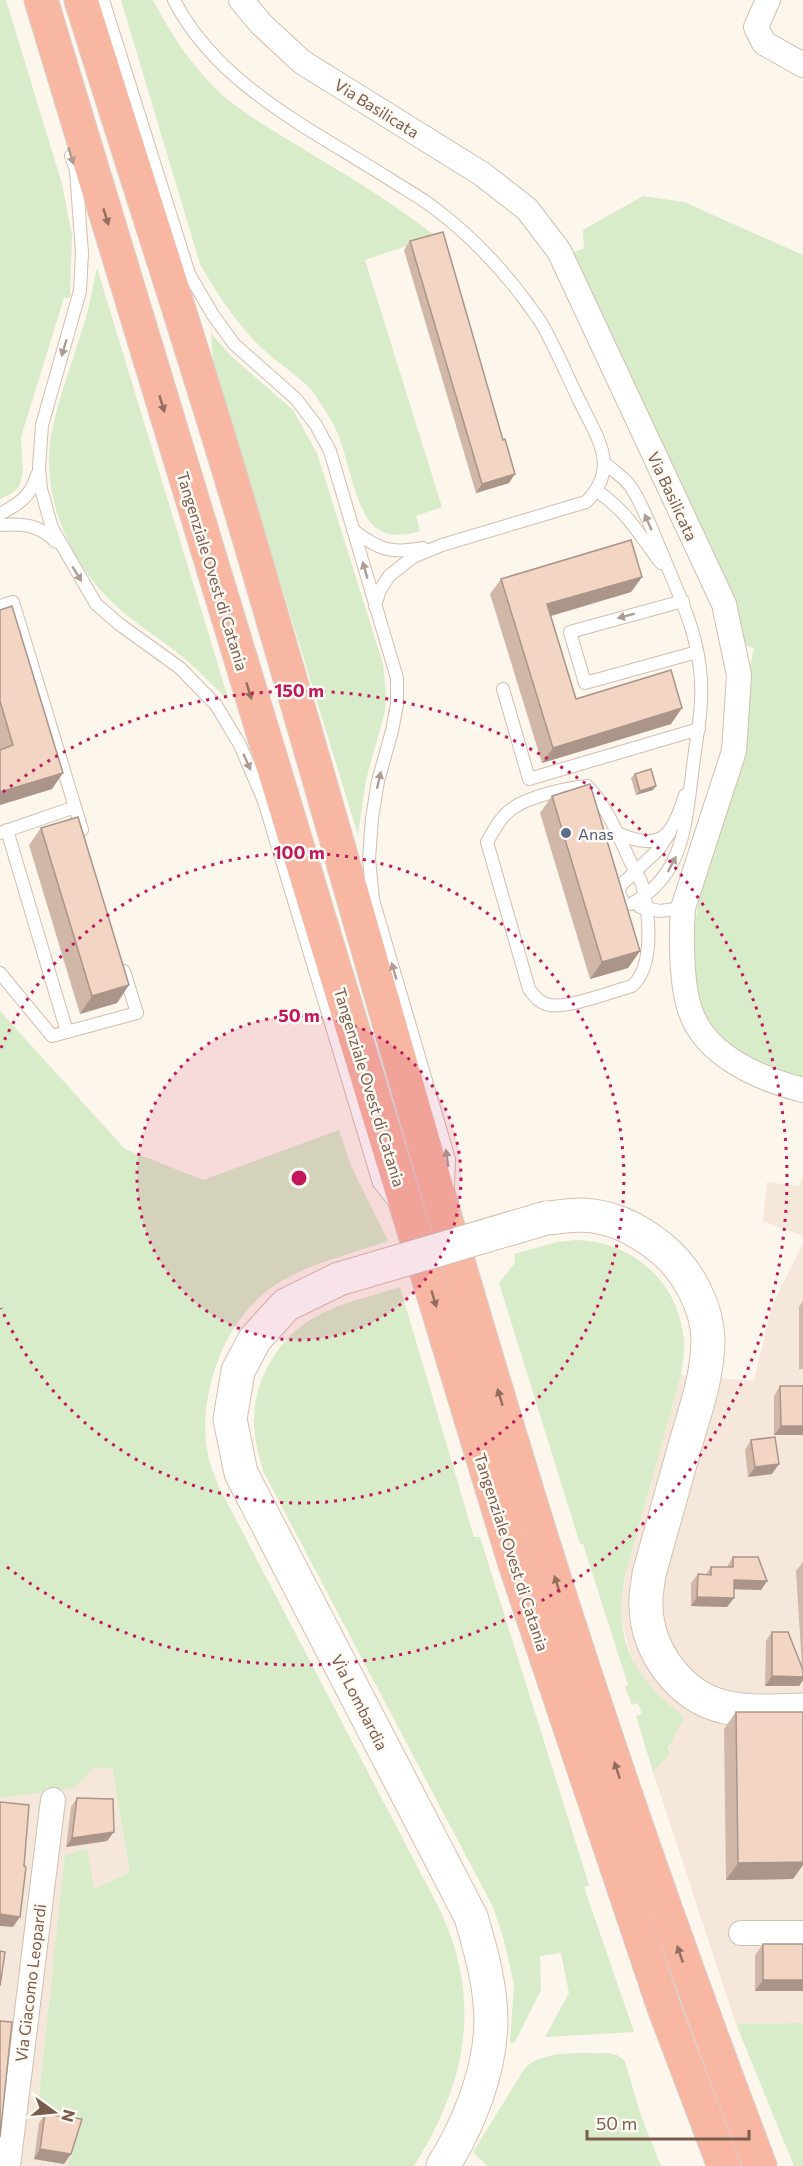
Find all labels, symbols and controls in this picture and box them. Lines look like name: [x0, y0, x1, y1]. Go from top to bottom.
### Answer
street label: Via Basilicata: [331, 75, 423, 141]
one-way arrow: [67, 148, 76, 166]
one-way arrow: [102, 208, 111, 226]
one-way arrow: [59, 339, 68, 357]
one-way arrow: [158, 395, 167, 413]
street label: Via Basilicata: [644, 448, 702, 544]
street label: Tangenziale Ovest di Catania: [174, 469, 252, 673]
one-way arrow: [644, 514, 653, 531]
one-way arrow: [360, 561, 369, 579]
one-way arrow: [72, 566, 83, 582]
one-way arrow: [617, 612, 635, 622]
text: 150 m: [274, 679, 324, 701]
one-way arrow: [245, 682, 254, 700]
one-way arrow: [243, 753, 253, 771]
one-way arrow: [374, 770, 384, 789]
place label: Anas: [578, 824, 614, 843]
marker: Anas: [559, 826, 573, 840]
text: 100 m: [273, 841, 325, 863]
one-way arrow: [667, 856, 677, 873]
one-way arrow: [389, 962, 398, 980]
street label: Tangenziale Ovest di Catania: [331, 985, 409, 1189]
text: 50 m: [278, 1004, 320, 1026]
one-way arrow: [443, 1148, 452, 1167]
centre of rings: [289, 1168, 309, 1188]
one-way arrow: [430, 1290, 439, 1308]
one-way arrow: [495, 1388, 504, 1406]
street label: Tangenziale Ovest di Catania: [471, 1451, 553, 1653]
one-way arrow: [552, 1575, 561, 1593]
street label: Via Lombardia: [328, 1651, 392, 1753]
one-way arrow: [611, 1760, 621, 1778]
street label: Via Giacomo Leopardi: [11, 1903, 49, 2063]
one-way arrow: [675, 1945, 685, 1963]
north arrow: [24, 2082, 84, 2142]
scale bar: [587, 2103, 749, 2141]
text: N: [58, 2108, 80, 2124]
text: 50 m: [596, 2112, 637, 2134]

